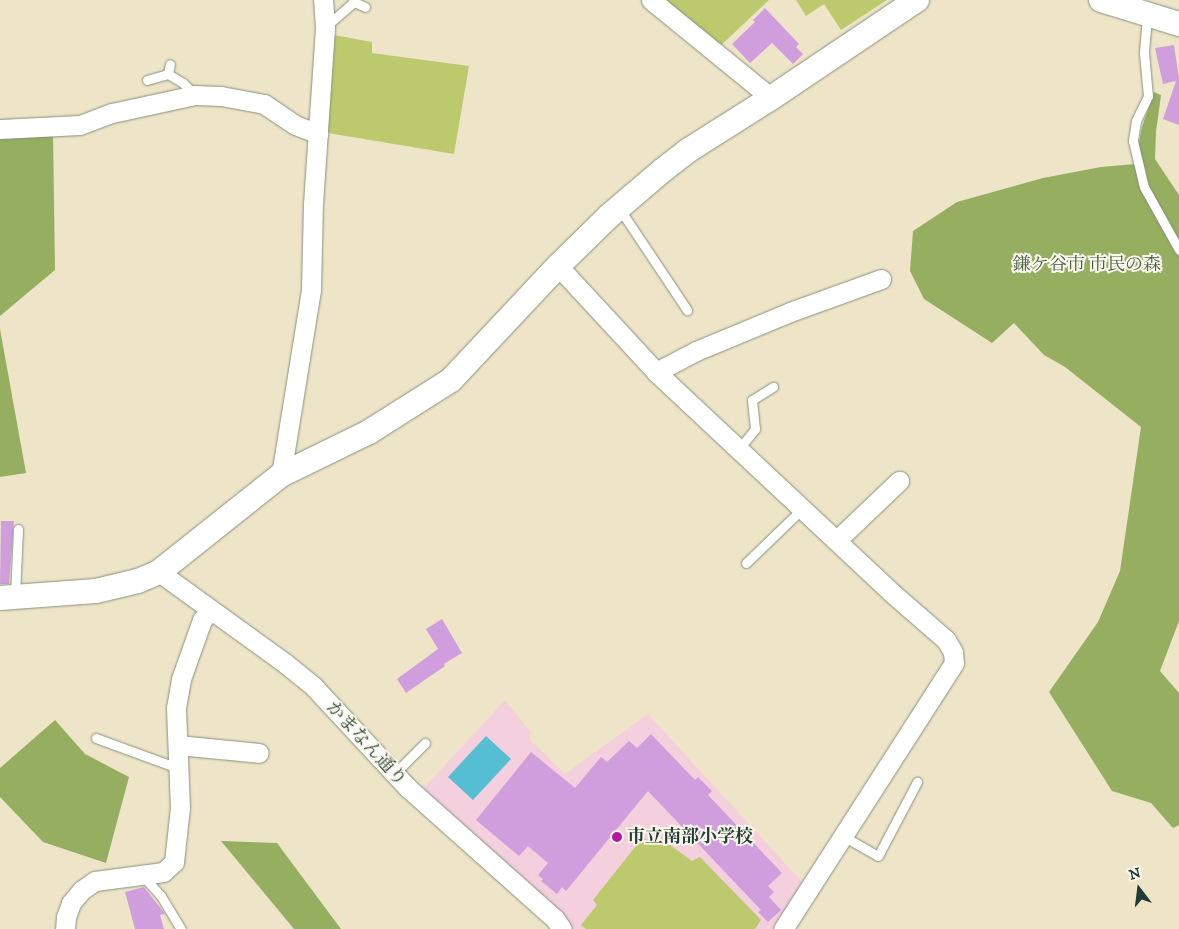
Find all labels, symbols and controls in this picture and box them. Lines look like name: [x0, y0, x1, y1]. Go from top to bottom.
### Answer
park label: 鎌ケ谷市 市民の森: [1013, 254, 1161, 276]
street label: かまなん通り: [321, 697, 411, 791]
place label: 市立南部小学校: [627, 826, 753, 848]
marker: 市立南部小学校: [611, 831, 623, 843]
north arrow: [1114, 864, 1164, 914]
text: N: [1127, 864, 1143, 885]

